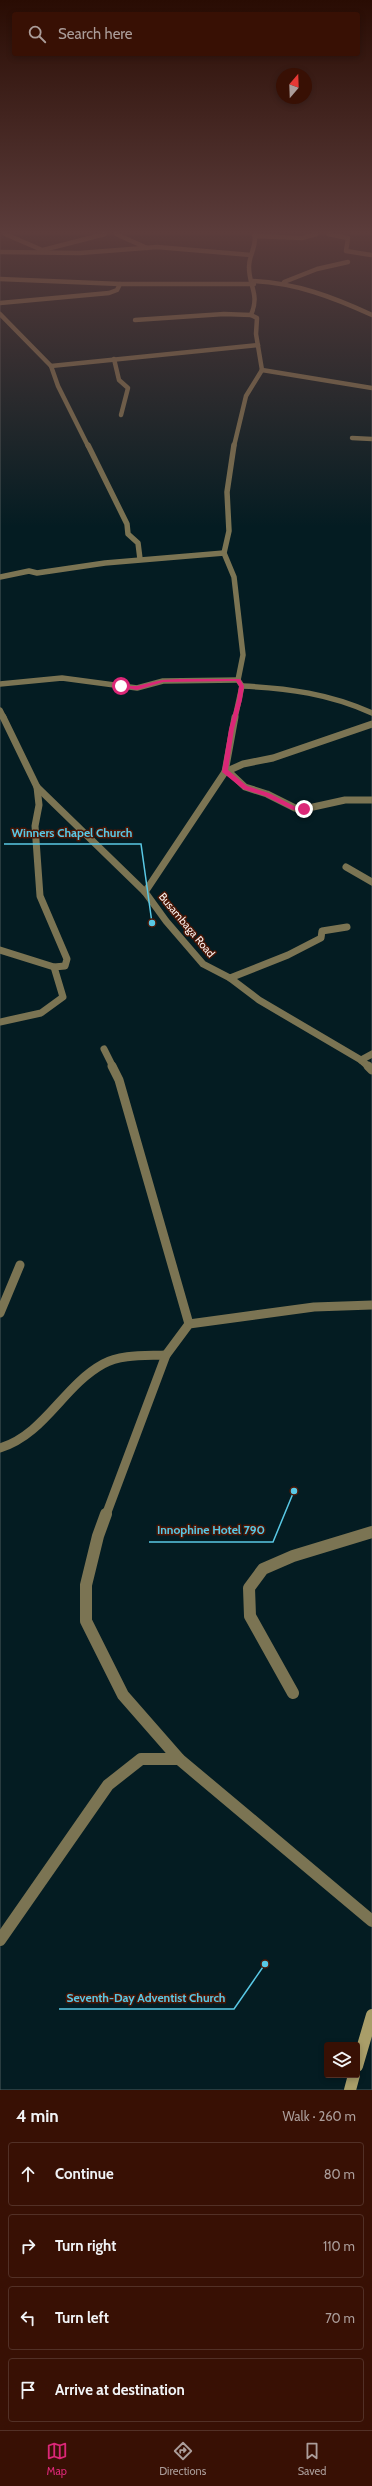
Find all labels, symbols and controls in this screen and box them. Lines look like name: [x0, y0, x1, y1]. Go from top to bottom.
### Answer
search box: [12, 12, 360, 56]
icon: search: [26, 23, 48, 45]
text: Search here: [58, 25, 133, 43]
north arrow: [276, 68, 312, 104]
route start: [112, 677, 130, 695]
route end: [295, 800, 313, 818]
callout: Winners Chapel Church: [4, 820, 141, 844]
text: Winners Chapel Church: [12, 825, 132, 840]
street label: Busambaga Road: [156, 890, 218, 960]
callout: Innophine Hotel 790: [149, 1518, 273, 1542]
text: Innophine Hotel 790: [157, 1522, 265, 1537]
callout: Seventh-Day Adventist Church: [59, 1985, 234, 2009]
text: Seventh-Day Adventist Church: [67, 1990, 225, 2005]
map controls: [324, 2042, 360, 2078]
button: layers: [324, 2042, 360, 2078]
text: 4 min: [16, 2106, 59, 2126]
text: Walk · 260 m: [283, 2108, 356, 2124]
icon: ahead: [17, 2163, 39, 2185]
text: Continue: [55, 2165, 114, 2183]
text: 80 m: [324, 2166, 355, 2182]
icon: right: [17, 2235, 39, 2257]
text: Turn right: [55, 2237, 116, 2255]
text: 110 m: [323, 2238, 355, 2254]
icon: left: [17, 2307, 39, 2329]
text: Turn left: [55, 2309, 109, 2327]
text: 70 m: [325, 2310, 355, 2326]
icon: arrive: [17, 2379, 39, 2401]
text: Arrive at destination: [55, 2381, 185, 2399]
tab: Map: [46, 2440, 68, 2478]
tab: Directions: [159, 2440, 206, 2478]
tab: Saved: [298, 2440, 326, 2478]

